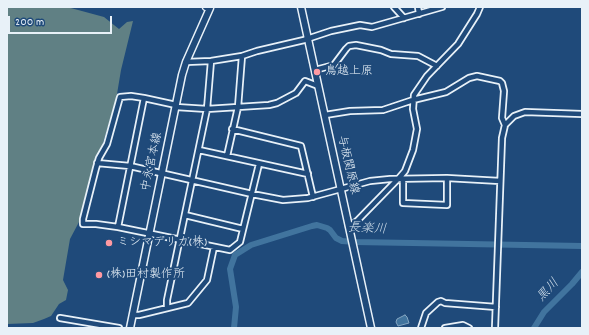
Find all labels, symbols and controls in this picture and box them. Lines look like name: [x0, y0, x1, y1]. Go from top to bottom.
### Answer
scale bar: [10, 8, 114, 34]
text: 200 m: [15, 14, 44, 31]
place label: 鳥越上原: [325, 65, 373, 79]
marker: 鳥越上原: [312, 67, 322, 77]
street label: 中永宮本線: [140, 131, 166, 193]
street label: 与板関原線: [333, 134, 361, 196]
water label: 長楽川: [347, 221, 387, 239]
place label: ミシマデリカ(株): [117, 236, 207, 250]
marker: ミシマデリカ(株): [104, 238, 114, 248]
place label: (株)田村製作所: [107, 268, 185, 282]
marker: (株)田村製作所: [94, 270, 104, 280]
water label: 黒川: [534, 276, 564, 306]

